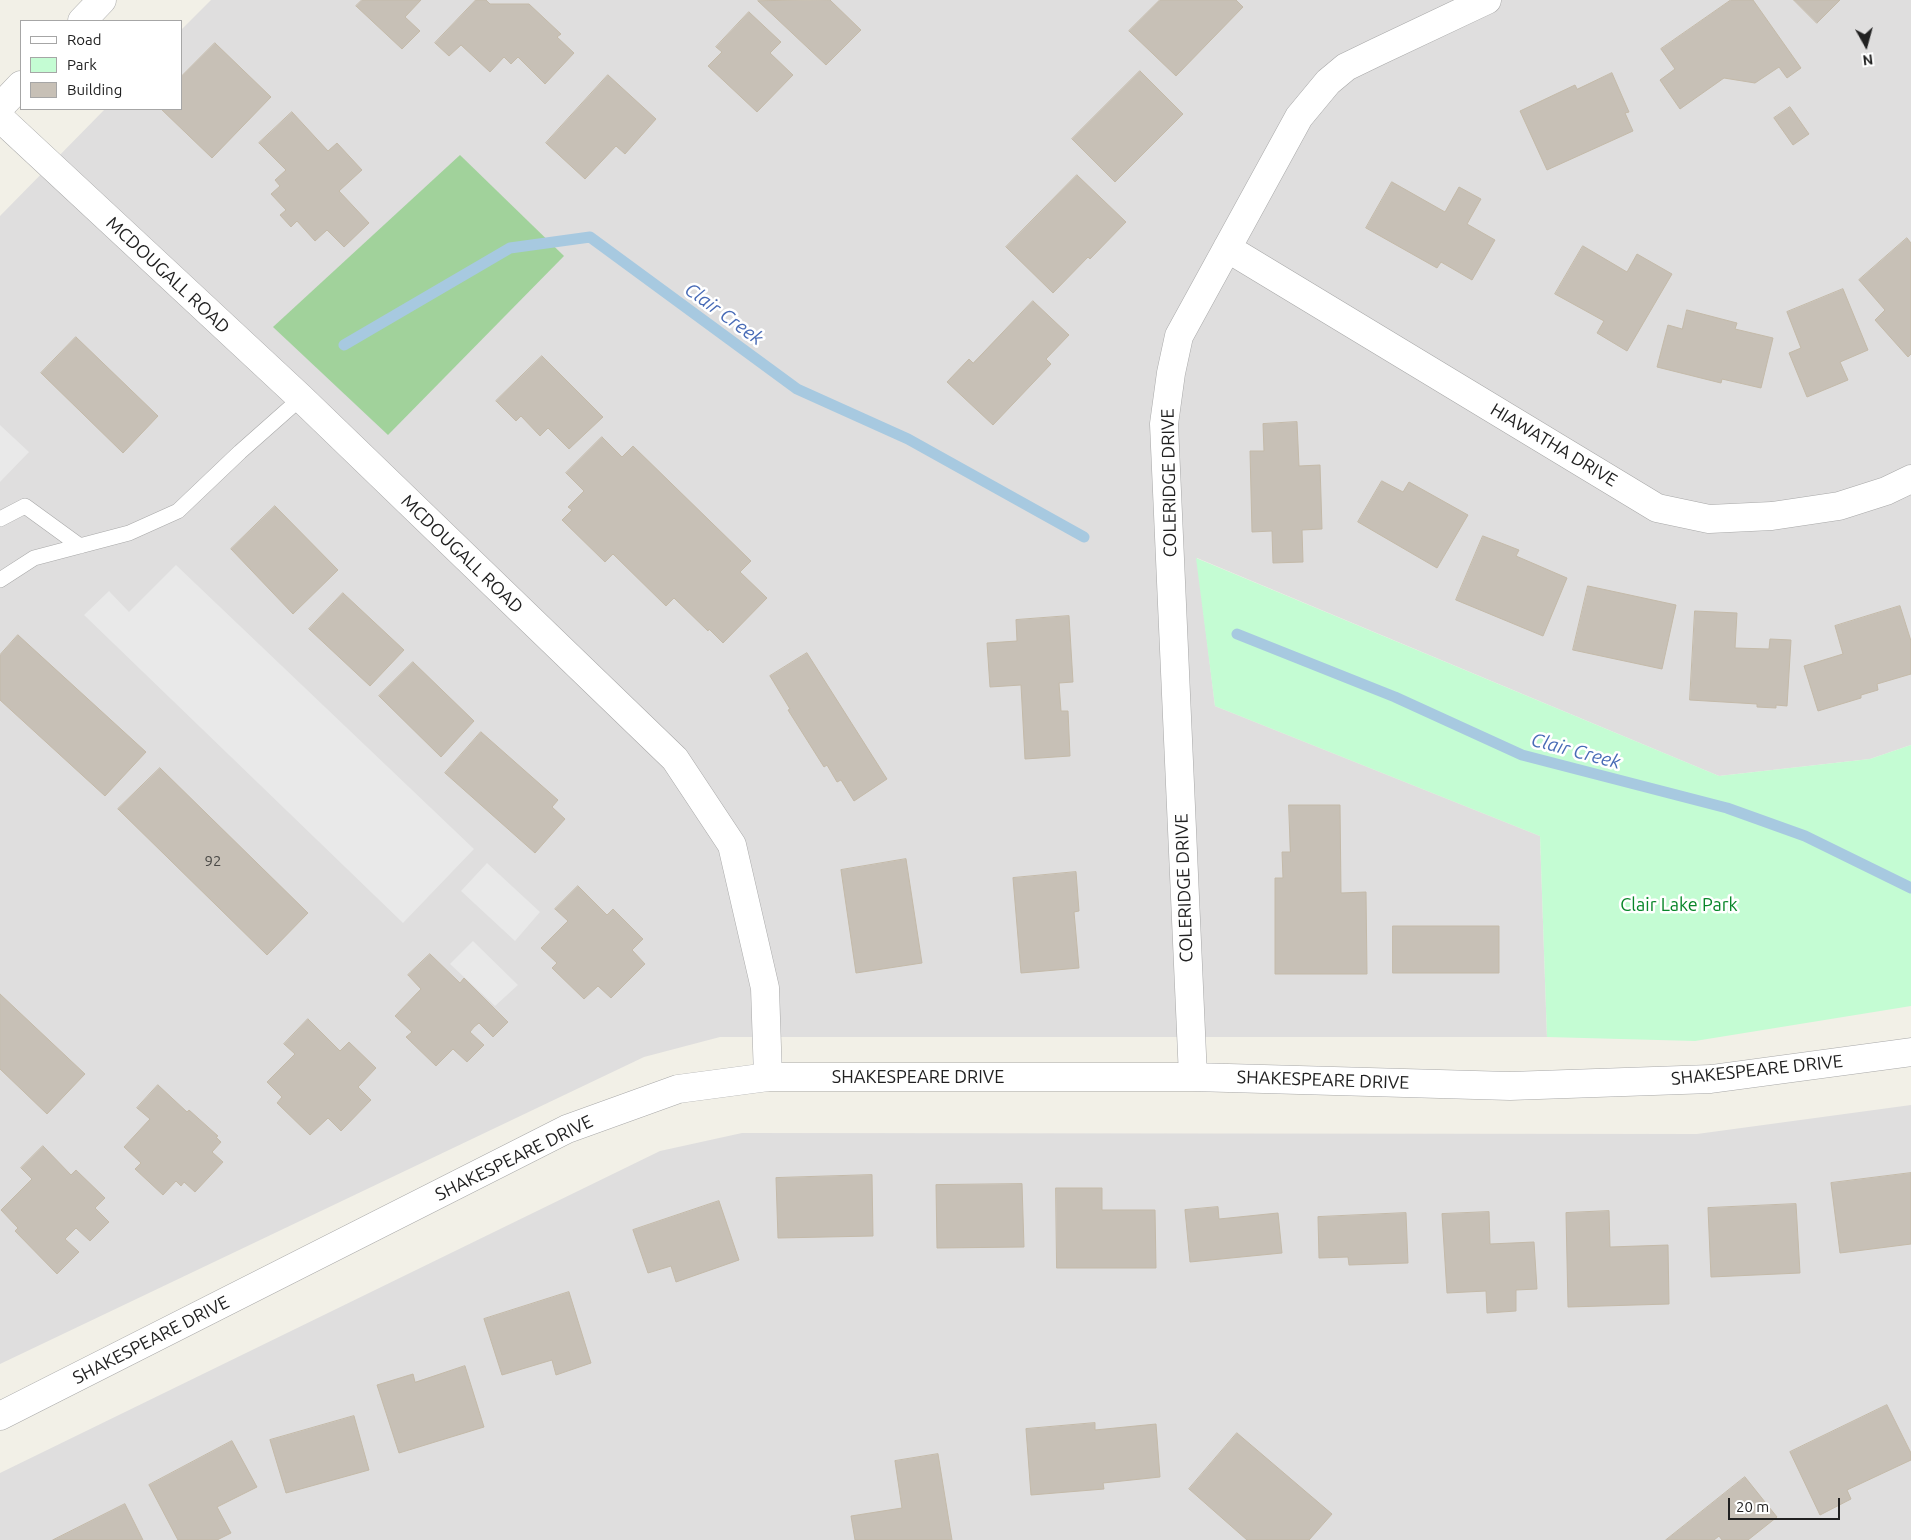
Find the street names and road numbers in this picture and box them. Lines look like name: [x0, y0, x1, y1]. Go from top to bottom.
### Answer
street label: MCDOUGALL ROAD: [102, 212, 234, 338]
street label: HIAWATHA DRIVE: [1487, 399, 1621, 491]
street label: COLERIDGE DRIVE: [1157, 408, 1181, 558]
street label: MCDOUGALL ROAD: [397, 490, 527, 618]
street label: COLERIDGE DRIVE: [1171, 813, 1197, 963]
street label: SHAKESPEARE DRIVE: [1670, 1050, 1844, 1090]
street label: SHAKESPEARE DRIVE: [832, 1066, 1004, 1088]
street label: SHAKESPEARE DRIVE: [1236, 1066, 1410, 1094]
street label: SHAKESPEARE DRIVE: [432, 1110, 596, 1206]
street label: SHAKESPEARE DRIVE: [69, 1291, 233, 1389]

